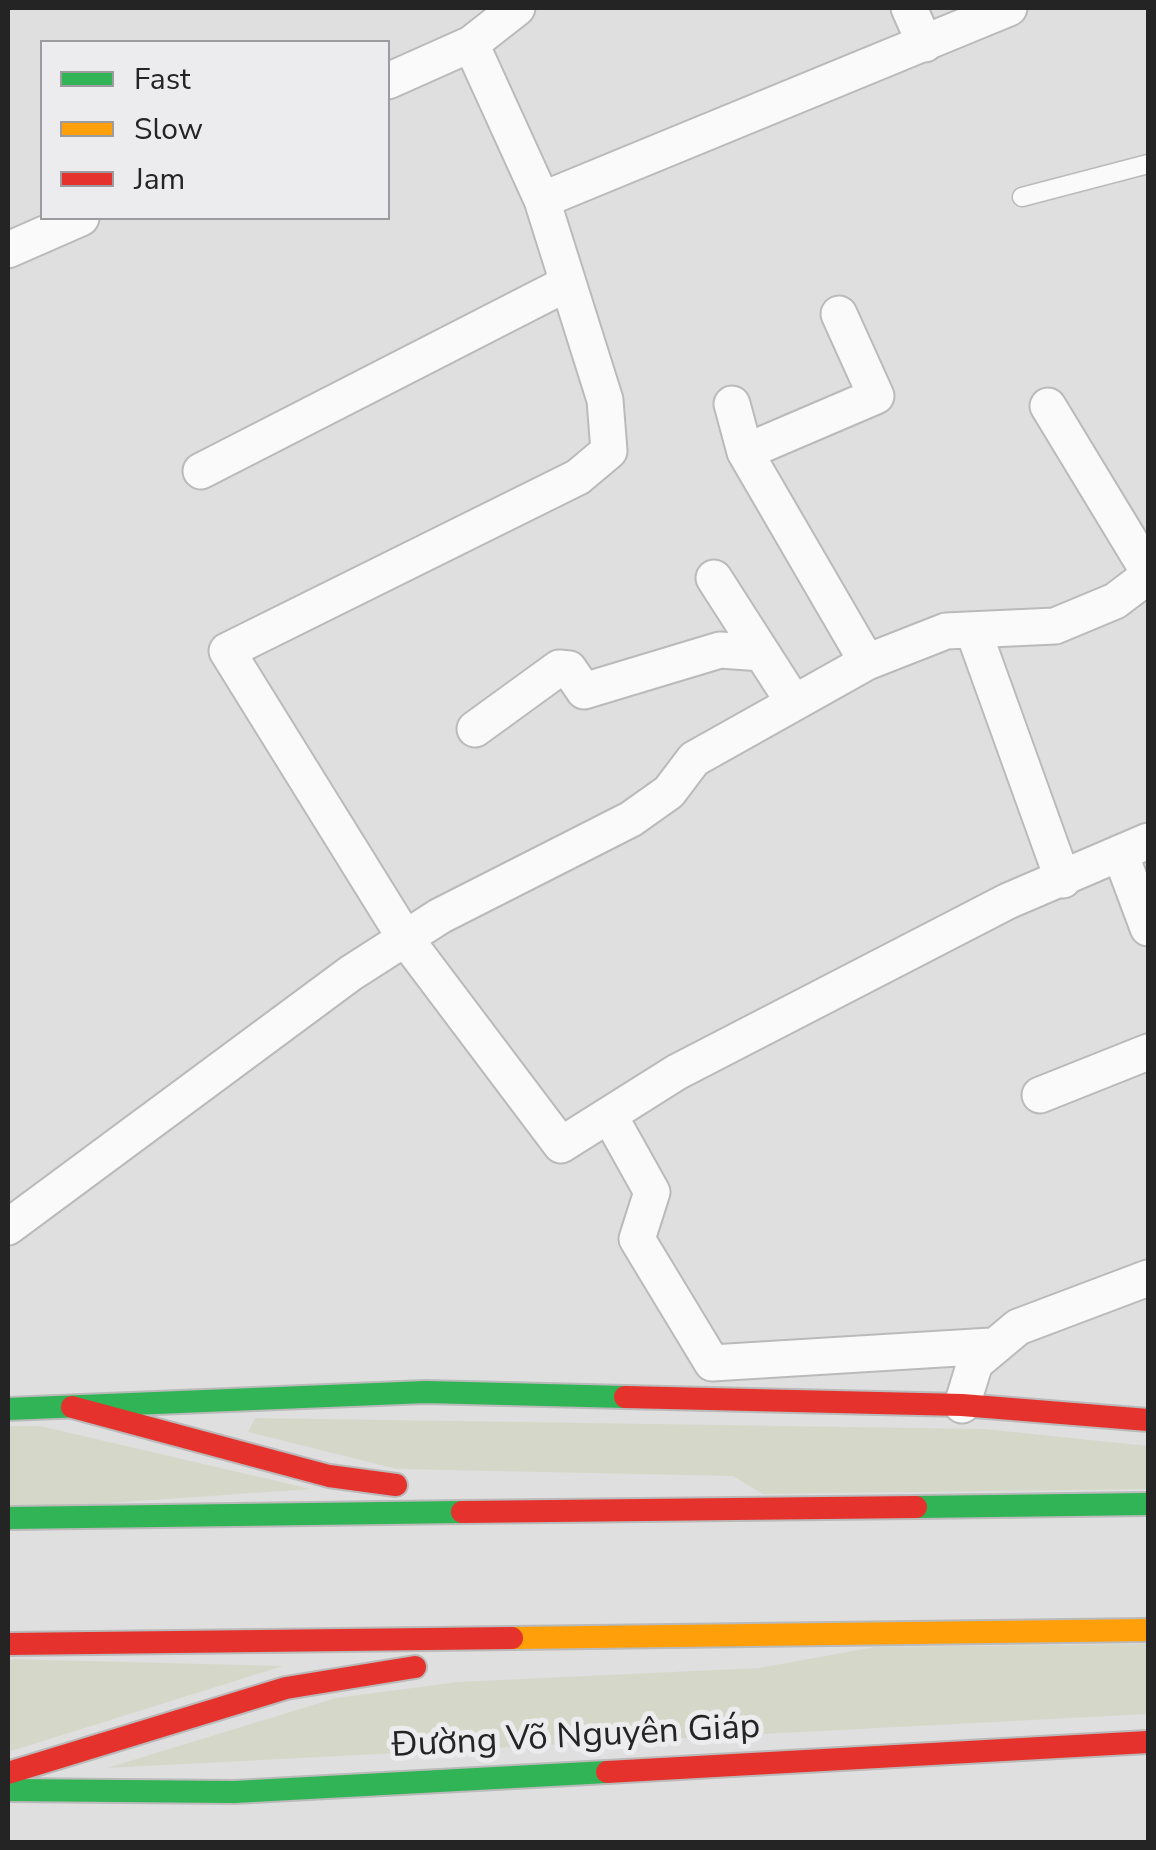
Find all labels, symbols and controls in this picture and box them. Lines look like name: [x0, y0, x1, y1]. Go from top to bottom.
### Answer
legend: [40, 40, 390, 220]
text: Fast: [134, 59, 191, 100]
text: Slow: [134, 109, 203, 150]
text: Jam: [134, 159, 185, 200]
street label: Đường Võ Nguyên Giáp: [391, 1707, 761, 1769]

